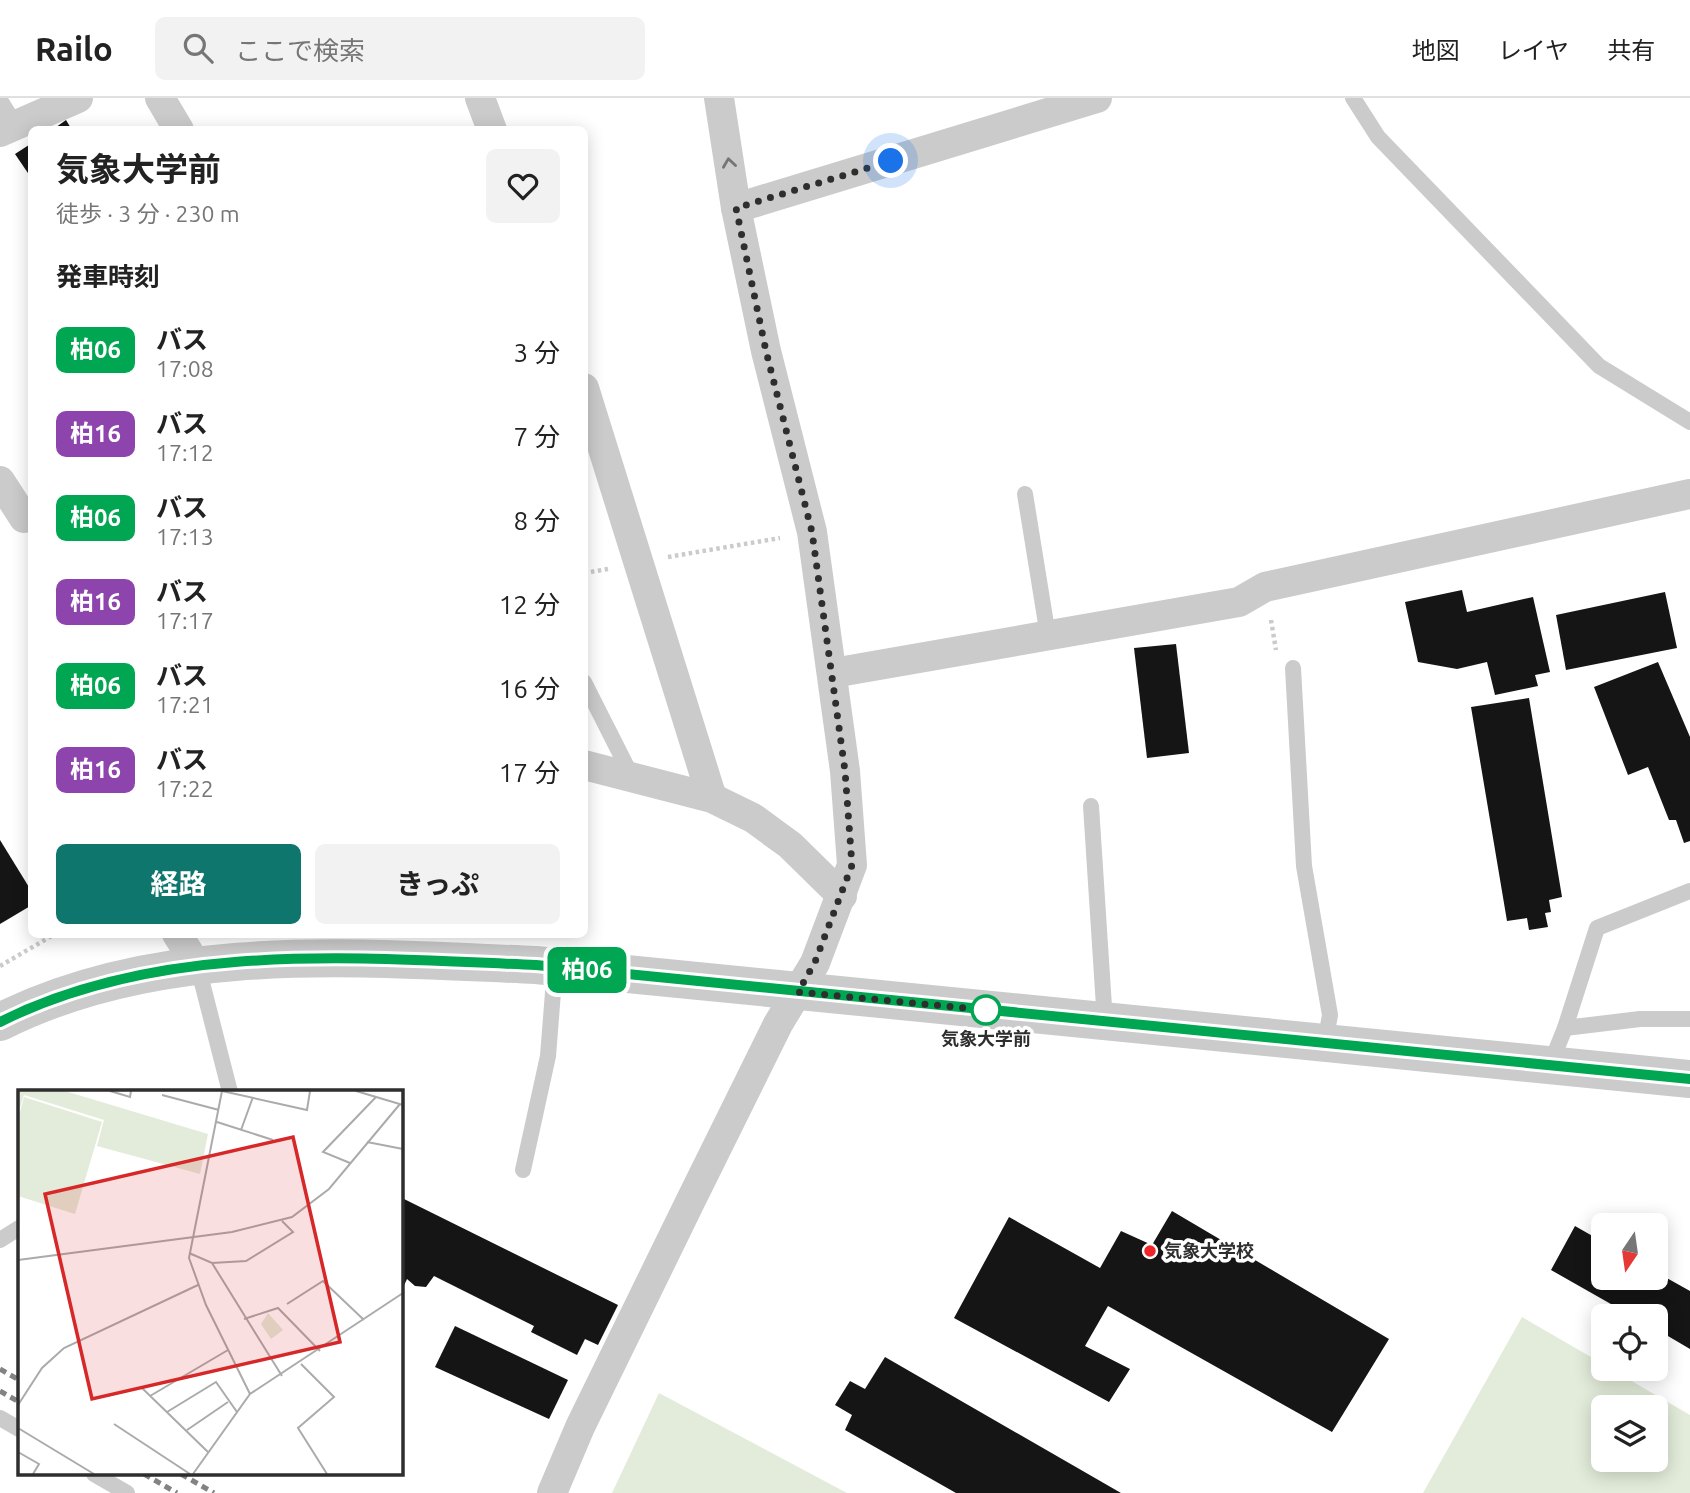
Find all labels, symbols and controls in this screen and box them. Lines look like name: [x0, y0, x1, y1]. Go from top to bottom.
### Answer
search box: [155, 17, 645, 80]
icon: search: [179, 29, 217, 67]
text: Railo: [35, 30, 113, 67]
text: ここで検索: [235, 36, 365, 65]
text: 地図: [1412, 37, 1460, 64]
text: レイヤ: [1498, 37, 1569, 64]
text: 共有: [1607, 37, 1655, 64]
your location: [873, 143, 908, 178]
button: heart: [486, 149, 560, 223]
text: 気象大学前: [56, 150, 221, 187]
one-way arrow: [722, 157, 737, 169]
text: 徒歩 · 3 分 · 230 m: [56, 201, 240, 226]
text: 発車時刻: [56, 262, 160, 291]
text: バス: [156, 325, 208, 354]
text: 柏06: [70, 336, 121, 363]
text: 3 分: [513, 338, 560, 367]
text: 17:08: [156, 356, 214, 381]
text: バス: [156, 409, 208, 438]
text: 柏16: [70, 420, 121, 447]
text: 7 分: [513, 422, 560, 451]
text: 17:12: [156, 440, 214, 465]
text: バス: [156, 493, 208, 522]
text: 柏06: [70, 504, 121, 531]
text: 8 分: [513, 506, 560, 535]
text: 17:13: [156, 524, 214, 549]
text: バス: [156, 577, 208, 606]
text: 柏16: [70, 588, 121, 615]
text: 12 分: [499, 590, 560, 619]
text: 17:17: [156, 608, 214, 633]
text: バス: [156, 661, 208, 690]
text: 柏06: [70, 672, 121, 699]
text: 16 分: [499, 674, 560, 703]
text: 17:21: [156, 692, 214, 717]
text: バス: [156, 745, 208, 774]
text: 柏16: [70, 756, 121, 783]
text: 17 分: [499, 758, 560, 787]
text: 17:22: [156, 776, 214, 801]
button: 経路: [56, 844, 301, 924]
button: きっぷ: [315, 844, 560, 924]
line badge: 柏06: [547, 947, 627, 993]
text: 柏06: [561, 956, 613, 983]
marker: 気象大学前: [971, 995, 1001, 1025]
place label: 気象大学前: [941, 1028, 1031, 1048]
inset map: [18, 1090, 402, 1476]
north arrow: [1591, 1213, 1668, 1290]
map controls: [1591, 1213, 1668, 1472]
place label: 気象大学校: [1164, 1240, 1254, 1260]
marker: 気象大学校: [1142, 1243, 1158, 1259]
button: locate: [1591, 1304, 1668, 1381]
button: layers: [1591, 1395, 1668, 1472]

